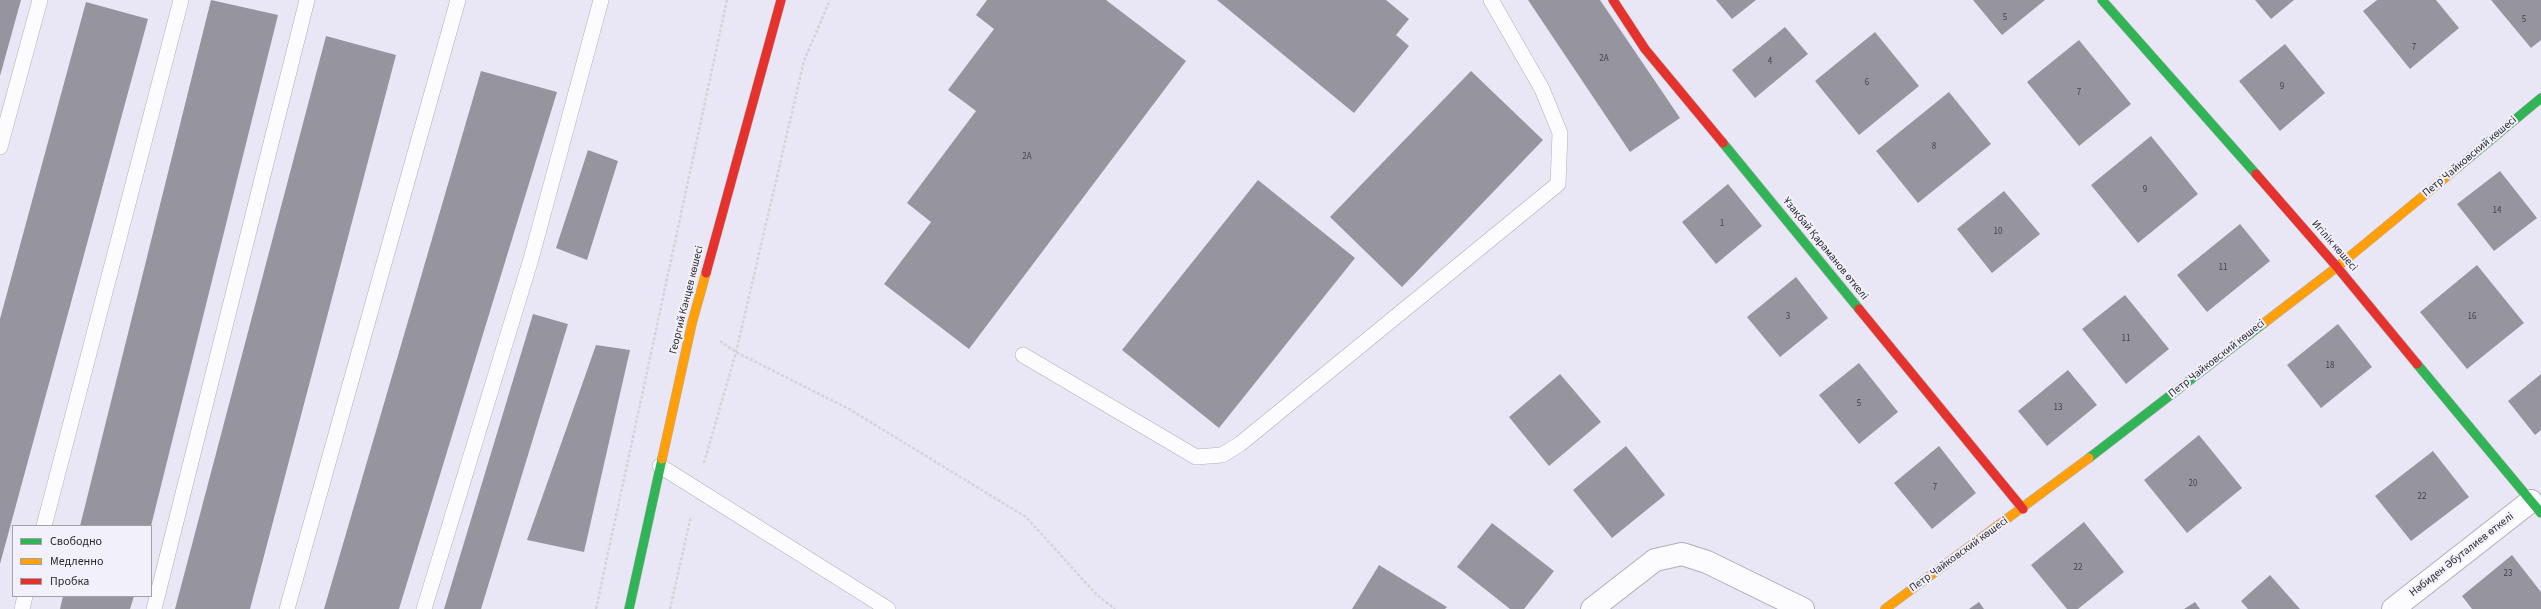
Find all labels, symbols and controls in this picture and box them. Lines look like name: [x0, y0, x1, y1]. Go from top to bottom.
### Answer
house number: 5: [2003, 13, 2007, 23]
house number: 5: [2522, 15, 2526, 25]
house number: 7: [2412, 43, 2416, 53]
house number: 2А: [1599, 54, 1609, 64]
house number: 4: [1768, 57, 1772, 67]
house number: 6: [1865, 78, 1869, 88]
house number: 9: [2280, 82, 2284, 92]
house number: 7: [2077, 88, 2081, 98]
street label: Петр Чайковский көшесі: [2420, 114, 2520, 200]
house number: 8: [1932, 142, 1936, 152]
house number: 2А: [1022, 152, 1032, 162]
house number: 9: [2143, 185, 2147, 195]
street label: Ұзақбай Қараманов өткелі: [1780, 195, 1870, 303]
house number: 14: [2493, 206, 2501, 216]
street label: Игілік көшесі: [2308, 218, 2360, 274]
house number: 1: [1720, 219, 1724, 229]
house number: 10: [1994, 227, 2002, 237]
street label: Георгий Канцев көшесі: [667, 245, 707, 355]
house number: 11: [2219, 263, 2227, 273]
house number: 3: [1786, 312, 1790, 322]
house number: 16: [2468, 312, 2476, 322]
street label: Петр Чайковский көшесі: [2166, 317, 2268, 401]
house number: 11: [2122, 334, 2130, 344]
house number: 18: [2326, 361, 2334, 371]
house number: 5: [1857, 399, 1861, 409]
house number: 13: [2054, 403, 2062, 413]
house number: 20: [2189, 479, 2197, 489]
house number: 7: [1933, 483, 1937, 493]
house number: 22: [2418, 492, 2426, 502]
street label: Нәбиден Әбуталиев өткелі: [2407, 510, 2517, 600]
street label: Петр Чайковский көшесі: [1907, 515, 2011, 595]
legend: [12, 525, 152, 597]
text: Свободно: [50, 533, 102, 550]
text: Медленно: [50, 553, 104, 570]
house number: 22: [2074, 563, 2082, 573]
house number: 23: [2504, 569, 2512, 579]
text: Пробка: [50, 573, 89, 590]

